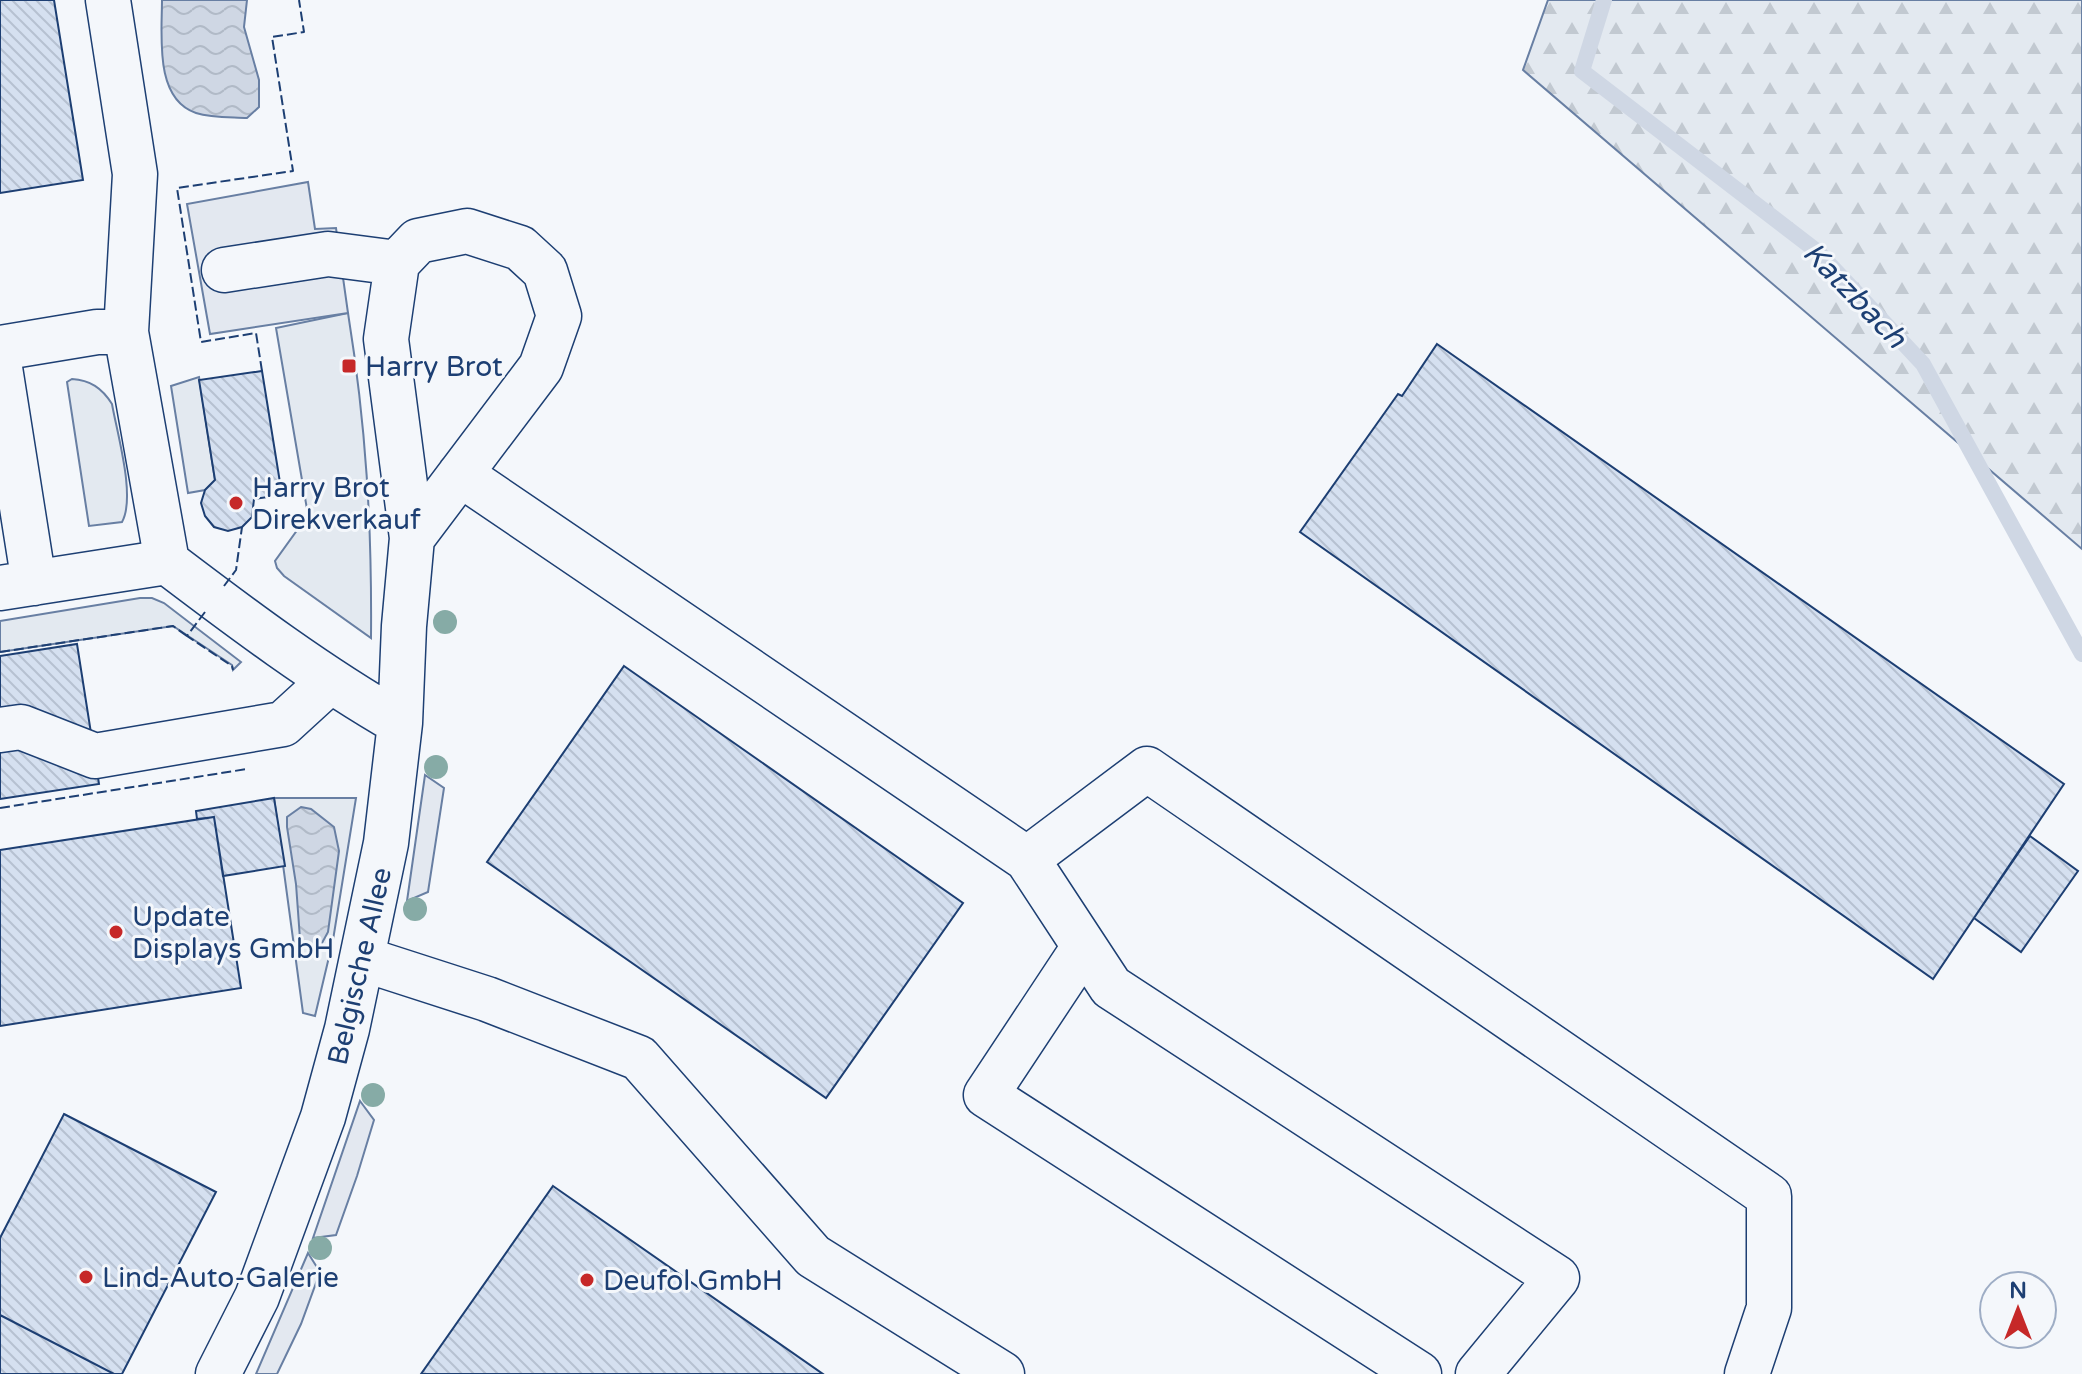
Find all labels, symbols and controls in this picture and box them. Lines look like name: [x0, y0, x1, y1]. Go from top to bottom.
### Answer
water label: Katzbach: [1795, 235, 1915, 357]
place label: Harry Brot: [365, 350, 503, 384]
marker: Harry Brot: [340, 357, 358, 375]
place label: Harry Brot Direkverkauf: [252, 471, 421, 537]
marker: Harry Brot Direkverkauf: [227, 494, 245, 512]
street label: Belgische Allee: [321, 864, 399, 1068]
place label: Update Displays GmbH: [132, 900, 334, 966]
marker: Update Displays GmbH: [107, 923, 125, 941]
place label: Lind-Auto-Galerie: [102, 1261, 339, 1295]
place label: Deufol GmbH: [603, 1264, 783, 1298]
marker: Lind-Auto-Galerie: [77, 1268, 95, 1286]
north arrow: [1978, 1270, 2058, 1350]
marker: Deufol GmbH: [578, 1271, 596, 1289]
text: N: [2009, 1278, 2027, 1304]

